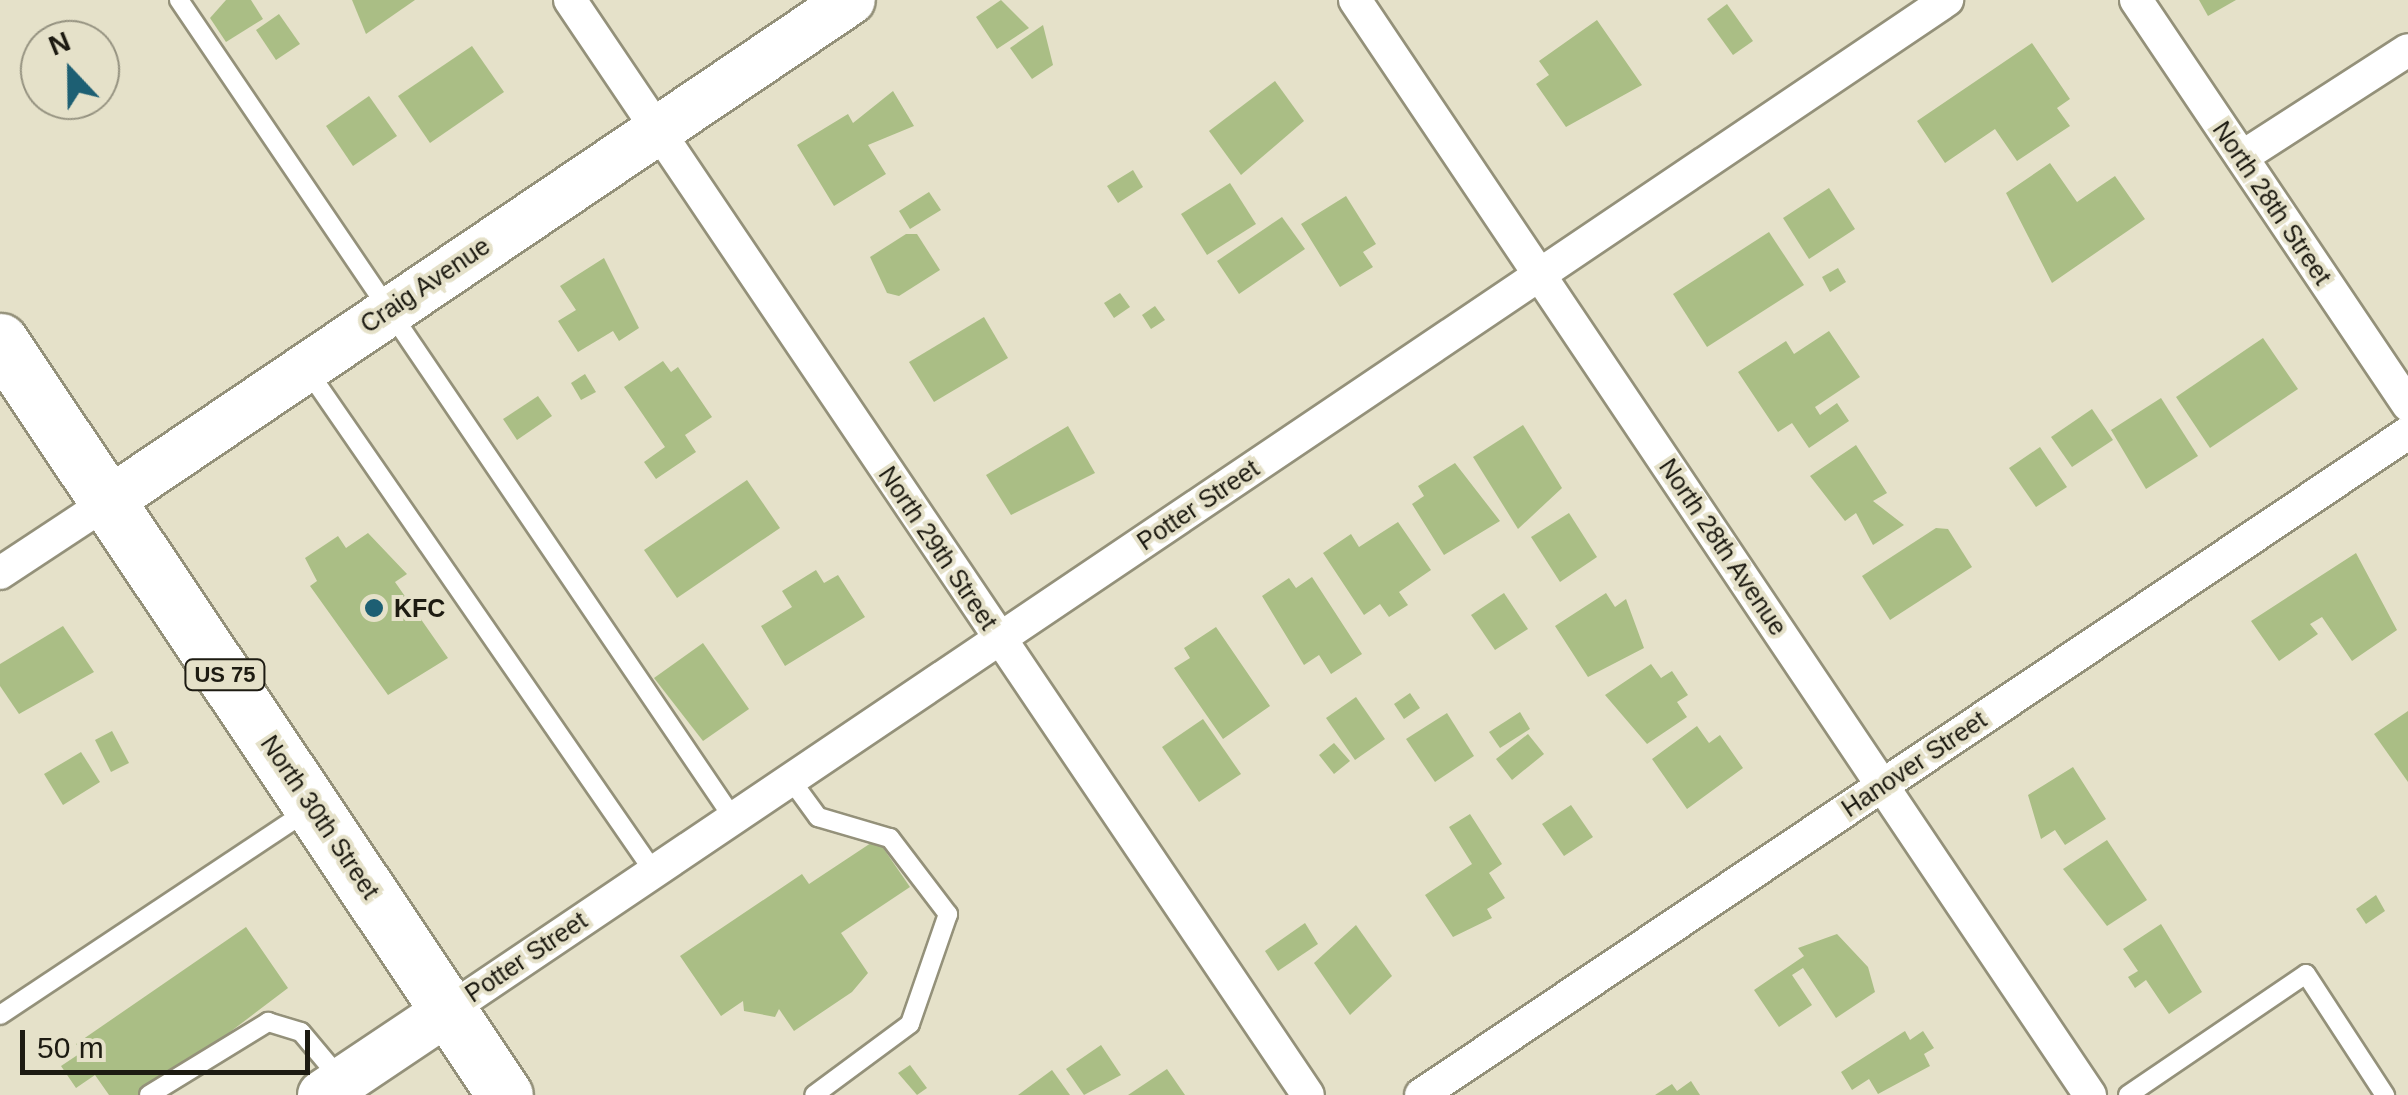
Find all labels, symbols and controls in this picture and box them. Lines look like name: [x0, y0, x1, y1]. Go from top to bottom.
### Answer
north arrow: [20, 20, 120, 120]
text: N: [44, 25, 75, 62]
street label: North 28th Street: [2206, 116, 2338, 290]
street label: Craig Avenue: [354, 230, 496, 340]
street label: North 28th Avenue: [1652, 452, 1794, 642]
street label: Potter Street: [1131, 453, 1265, 557]
street label: North 29th Street: [872, 461, 1004, 635]
place label: KFC: [394, 593, 445, 623]
marker: KFC: [363, 597, 385, 619]
road number: US 75: [182, 658, 268, 692]
street label: Hanover Street: [1836, 705, 1992, 823]
street label: North 30th Street: [254, 730, 386, 904]
street label: Potter Street: [459, 905, 593, 1009]
scale bar: [25, 1010, 315, 1072]
text: 50 m: [37, 1031, 104, 1064]

